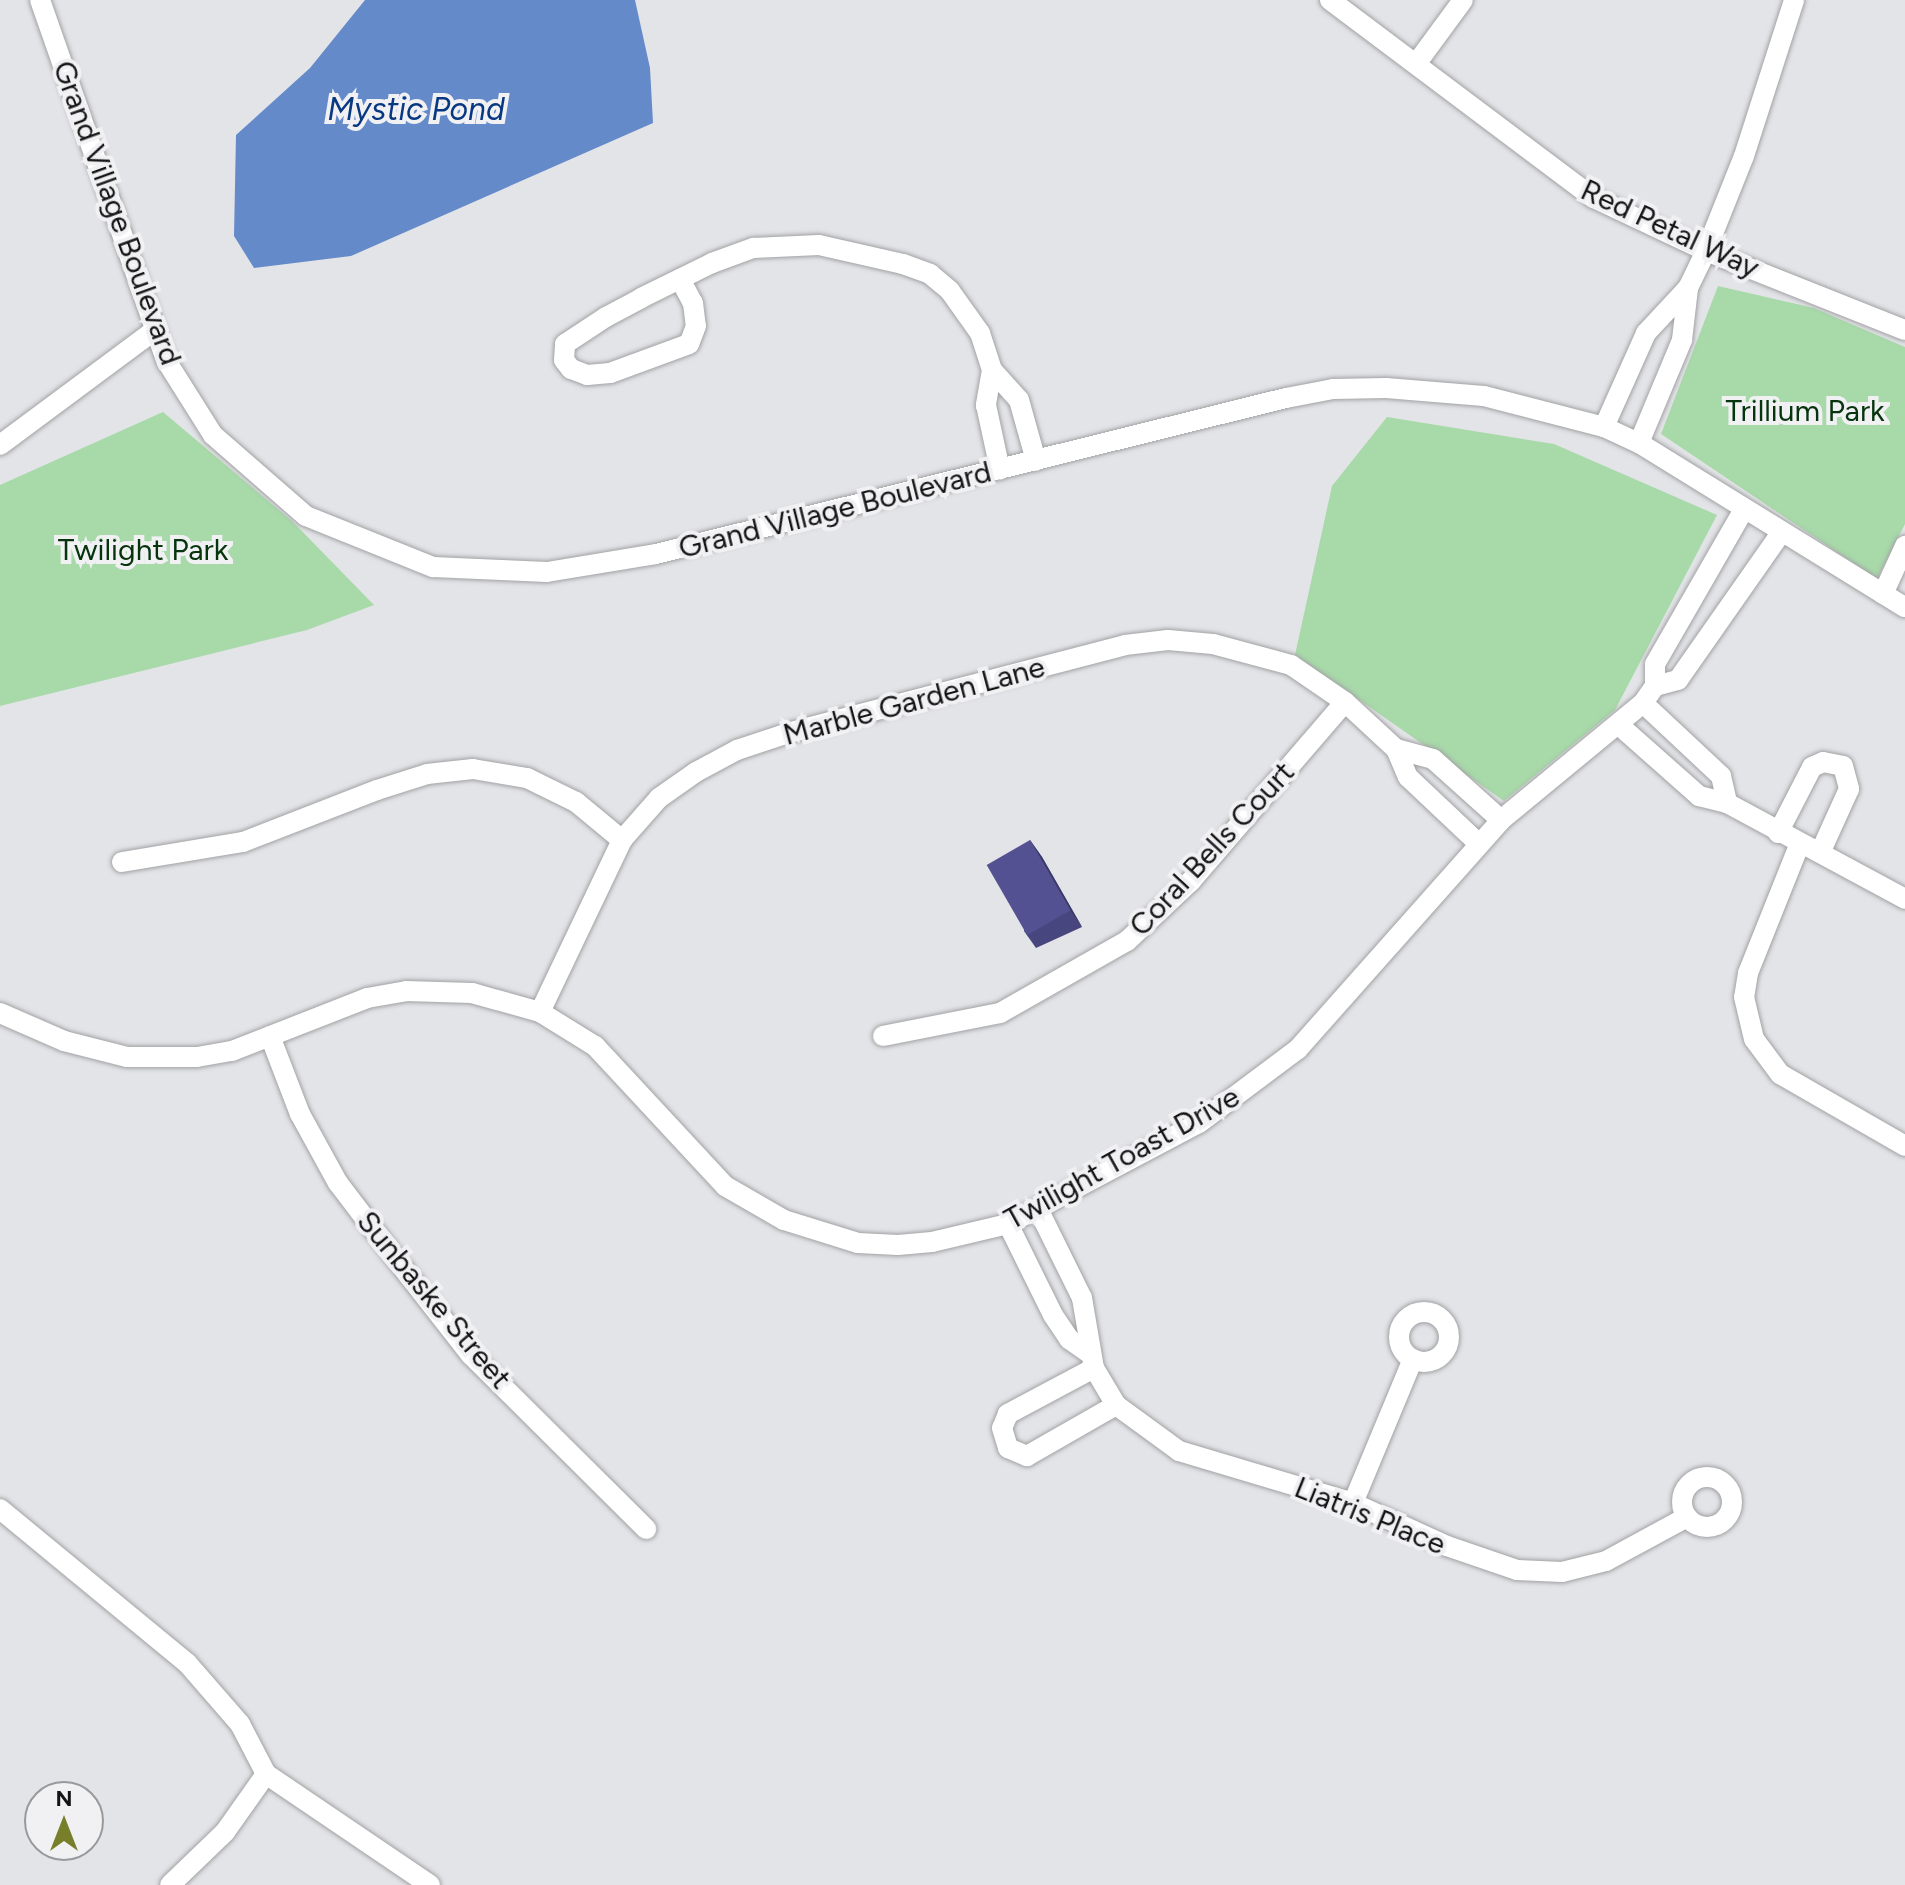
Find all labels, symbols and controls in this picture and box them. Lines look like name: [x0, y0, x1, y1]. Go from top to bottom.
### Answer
street label: Grand Village Boulevard: [45, 56, 189, 370]
water label: Mystic Pond: [327, 90, 505, 128]
street label: Red Petal Way: [1575, 172, 1765, 286]
park label: Trillium Park: [1725, 393, 1885, 429]
street label: Grand Village Boulevard: [675, 454, 995, 566]
park label: Twilight Park: [58, 532, 228, 568]
street label: Marble Garden Lane: [779, 649, 1049, 753]
street label: Coral Bells Court: [1122, 754, 1302, 944]
street label: Twilight Toast Drive: [998, 1079, 1246, 1237]
street label: Sunbaske Street: [349, 1204, 519, 1396]
street label: Liatris Place: [1289, 1469, 1451, 1563]
north arrow: [24, 1781, 104, 1861]
text: N: [55, 1785, 73, 1812]

